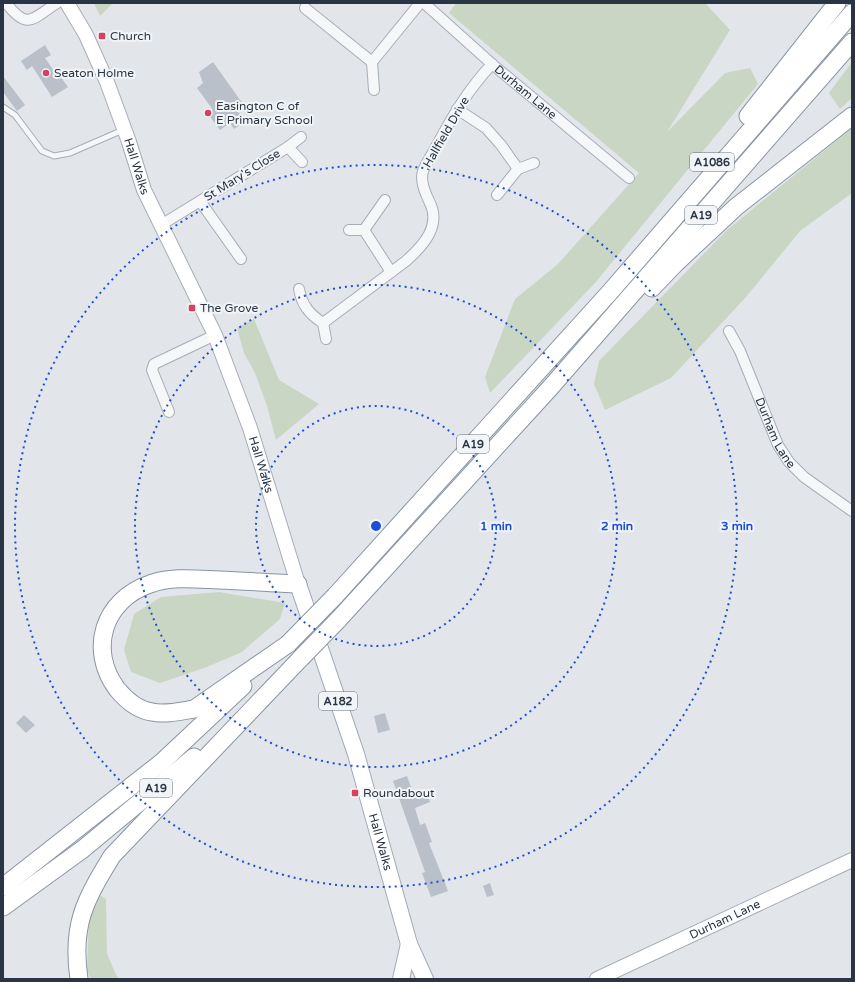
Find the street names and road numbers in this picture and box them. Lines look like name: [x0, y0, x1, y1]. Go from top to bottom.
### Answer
street label: Durham Lane: [492, 62, 560, 122]
street label: Hallfield Drive: [420, 94, 472, 170]
street label: Hall Walks: [121, 136, 152, 197]
street label: St Mary's Close: [201, 146, 283, 204]
road number: A1086: [690, 153, 734, 171]
road number: A19: [685, 206, 717, 224]
street label: Durham Lane: [753, 395, 798, 471]
street label: Hall Walks: [246, 435, 277, 495]
road number: A19: [457, 435, 489, 453]
road number: A182: [319, 692, 357, 710]
road number: A19: [140, 779, 172, 797]
street label: Hall Walks: [366, 812, 395, 872]
street label: Durham Lane: [687, 897, 763, 942]

